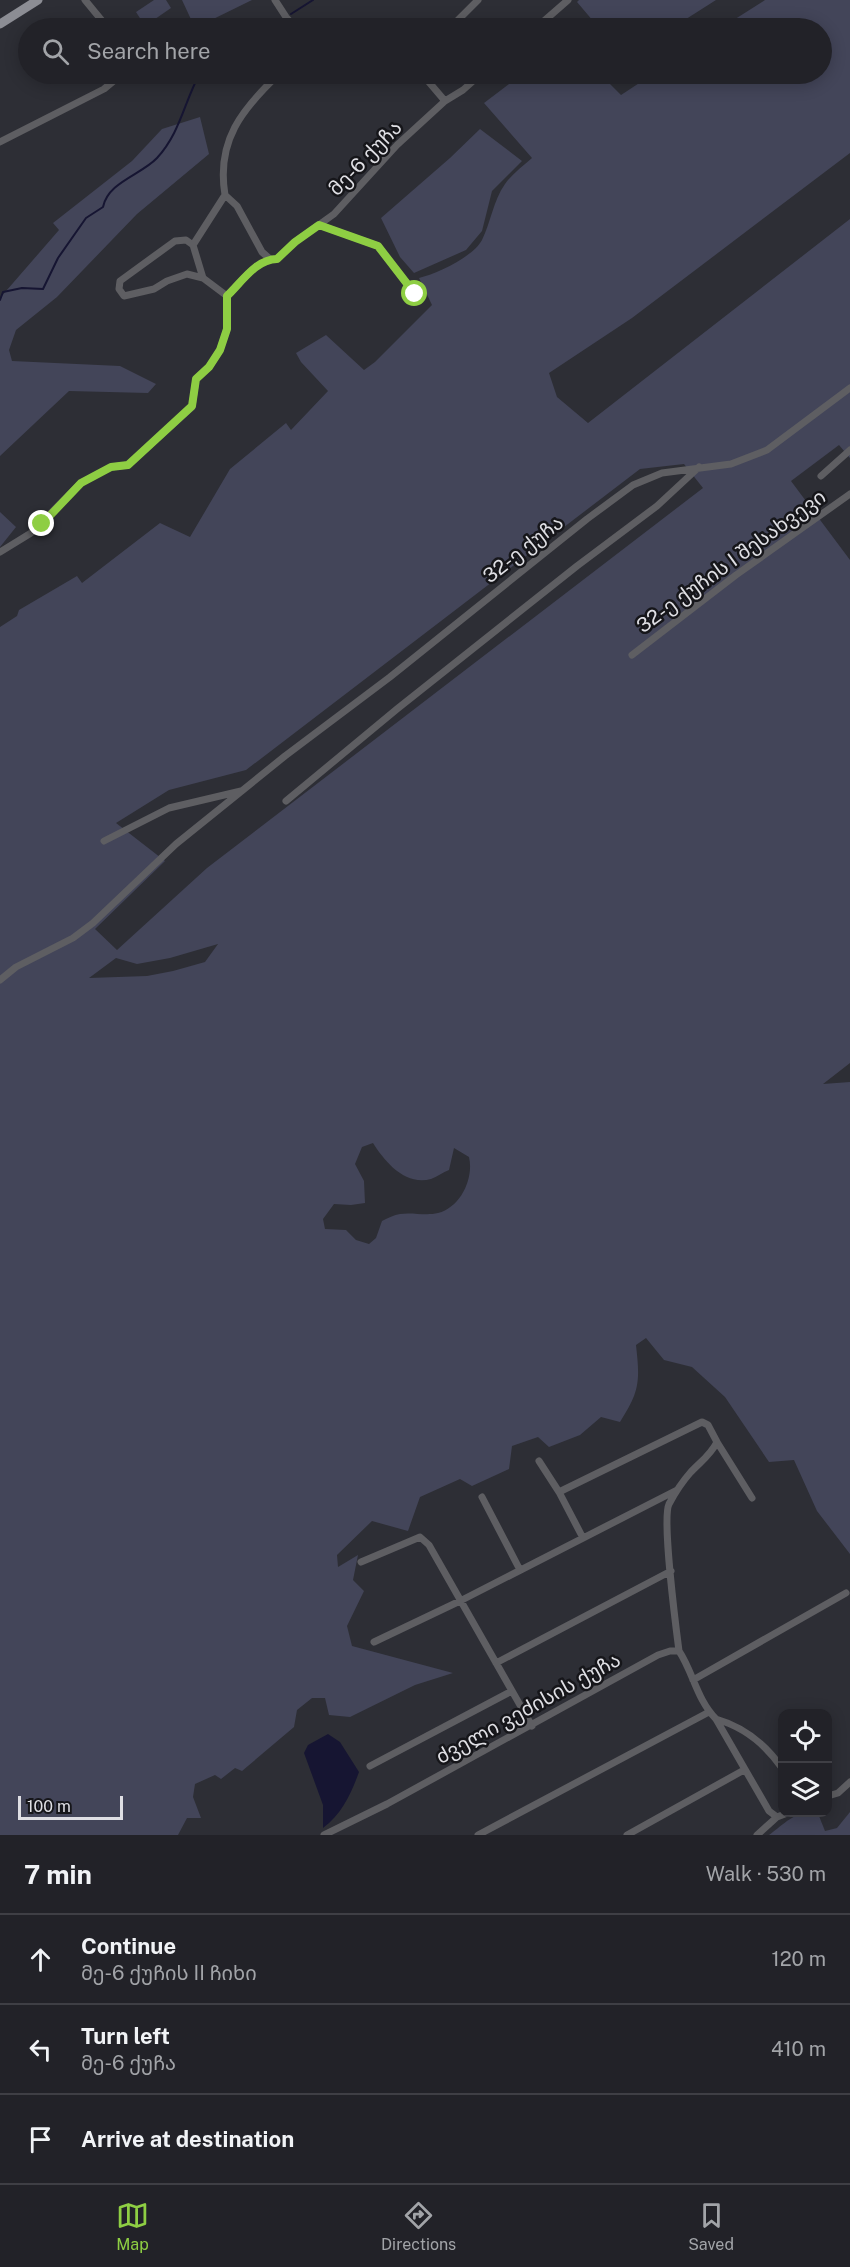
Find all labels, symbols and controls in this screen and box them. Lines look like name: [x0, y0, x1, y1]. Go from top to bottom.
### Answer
search box: [18, 18, 832, 84]
icon: search: [39, 35, 72, 68]
text: Search here: [87, 38, 211, 64]
street label: მე-6 ქუჩა: [323, 115, 407, 201]
route start: [401, 280, 427, 306]
street label: 32-ე ქუჩის I შესახვევი: [632, 484, 830, 638]
route end: [28, 510, 54, 536]
street label: 32-ე ქუჩა: [478, 510, 568, 588]
street label: ძველი ვეძისის ქუჩა: [431, 1647, 625, 1770]
map controls: [778, 1709, 832, 1817]
button: locate: [778, 1709, 832, 1763]
button: layers: [778, 1763, 832, 1817]
scale bar: [18, 1793, 123, 1820]
text: 100 m: [27, 1797, 71, 1816]
text: 7 min: [24, 1859, 92, 1890]
text: Walk · 530 m: [706, 1862, 826, 1886]
text: Continue: [81, 1933, 176, 1959]
icon: ahead: [24, 1943, 57, 1976]
text: 120 m: [772, 1947, 826, 1971]
text: მე-6 ქუჩის II ჩიხი: [81, 1961, 257, 1985]
text: Turn left: [81, 2023, 170, 2049]
icon: left: [24, 2033, 57, 2066]
text: 410 m: [771, 2037, 826, 2061]
text: მე-6 ქუჩა: [81, 2051, 176, 2075]
icon: arrive: [24, 2123, 57, 2156]
text: Arrive at destination: [81, 2126, 294, 2152]
tab: Map: [116, 2199, 149, 2254]
tab: Directions: [381, 2199, 456, 2254]
tab: Saved: [688, 2199, 734, 2254]

